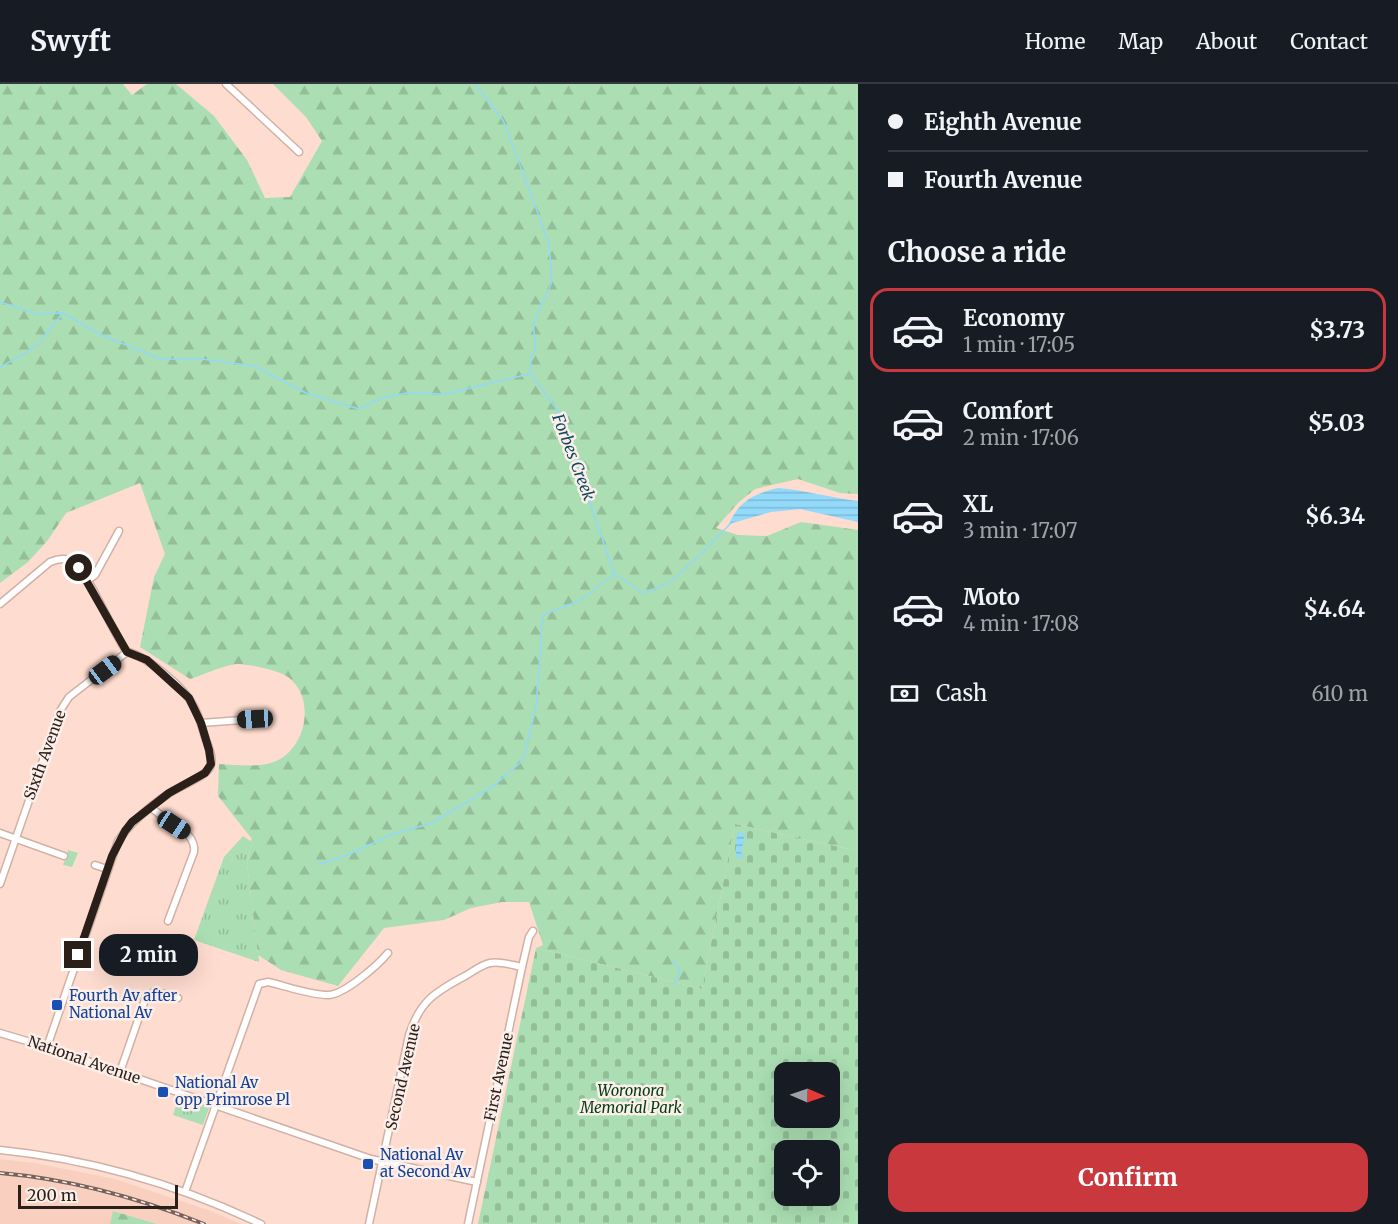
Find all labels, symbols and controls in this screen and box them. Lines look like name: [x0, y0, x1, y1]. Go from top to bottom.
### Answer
text: Swyft: [30, 23, 111, 59]
text: Home: [1025, 28, 1085, 55]
text: Map: [1118, 28, 1163, 55]
text: About: [1196, 28, 1257, 55]
text: Contact: [1290, 28, 1368, 55]
text: Eighth Avenue: [924, 108, 1081, 136]
text: Fourth Avenue: [924, 166, 1082, 194]
text: Choose a ride: [888, 235, 1066, 269]
icon: car: [891, 303, 945, 357]
text: Economy: [963, 304, 1064, 332]
text: $3.73: [1309, 316, 1365, 344]
text: 1 min · 17:05: [963, 332, 1075, 357]
icon: car: [891, 396, 945, 450]
text: Comfort: [963, 397, 1053, 425]
text: $5.03: [1308, 409, 1365, 437]
water label: Forbes Creek: [548, 410, 600, 503]
text: 2 min · 17:06: [963, 425, 1079, 450]
icon: car: [891, 489, 945, 543]
text: XL: [963, 490, 993, 518]
text: $6.34: [1305, 502, 1365, 530]
text: 3 min · 17:07: [963, 518, 1077, 543]
route start: [65, 554, 92, 581]
icon: car: [891, 582, 945, 636]
text: Moto: [963, 583, 1020, 611]
text: $4.64: [1303, 595, 1365, 623]
text: 4 min · 17:08: [963, 611, 1079, 636]
car: [85, 652, 125, 688]
icon: cash: [888, 677, 921, 710]
text: Cash: [936, 679, 987, 707]
text: 610 m: [1312, 681, 1368, 706]
street label: Sixth Avenue: [19, 707, 70, 802]
car: [237, 709, 273, 729]
car: [154, 808, 194, 842]
callout: 2 min: [99, 934, 198, 976]
route end: [64, 941, 91, 968]
text: 2 min: [120, 942, 177, 967]
place label: Fourth Av after National Av: [69, 986, 178, 1022]
marker: Fourth Av after National Av: [50, 998, 64, 1012]
street label: Second Avenue: [381, 1022, 424, 1132]
street label: National Avenue: [25, 1031, 143, 1088]
street label: First Avenue: [480, 1031, 517, 1123]
north arrow: [774, 1062, 840, 1128]
map controls: [774, 1062, 840, 1206]
place label: National Av opp Primrose Pl: [175, 1073, 290, 1109]
park label: Woronora Memorial Park: [579, 1081, 683, 1117]
marker: National Av opp Primrose Pl: [156, 1085, 170, 1099]
button: locate: [774, 1140, 840, 1206]
button: Confirm: [888, 1143, 1368, 1212]
place label: National Av at Second Av: [380, 1145, 472, 1181]
marker: National Av at Second Av: [361, 1157, 375, 1171]
scale bar: [18, 1182, 178, 1210]
text: 200 m: [27, 1185, 77, 1205]

